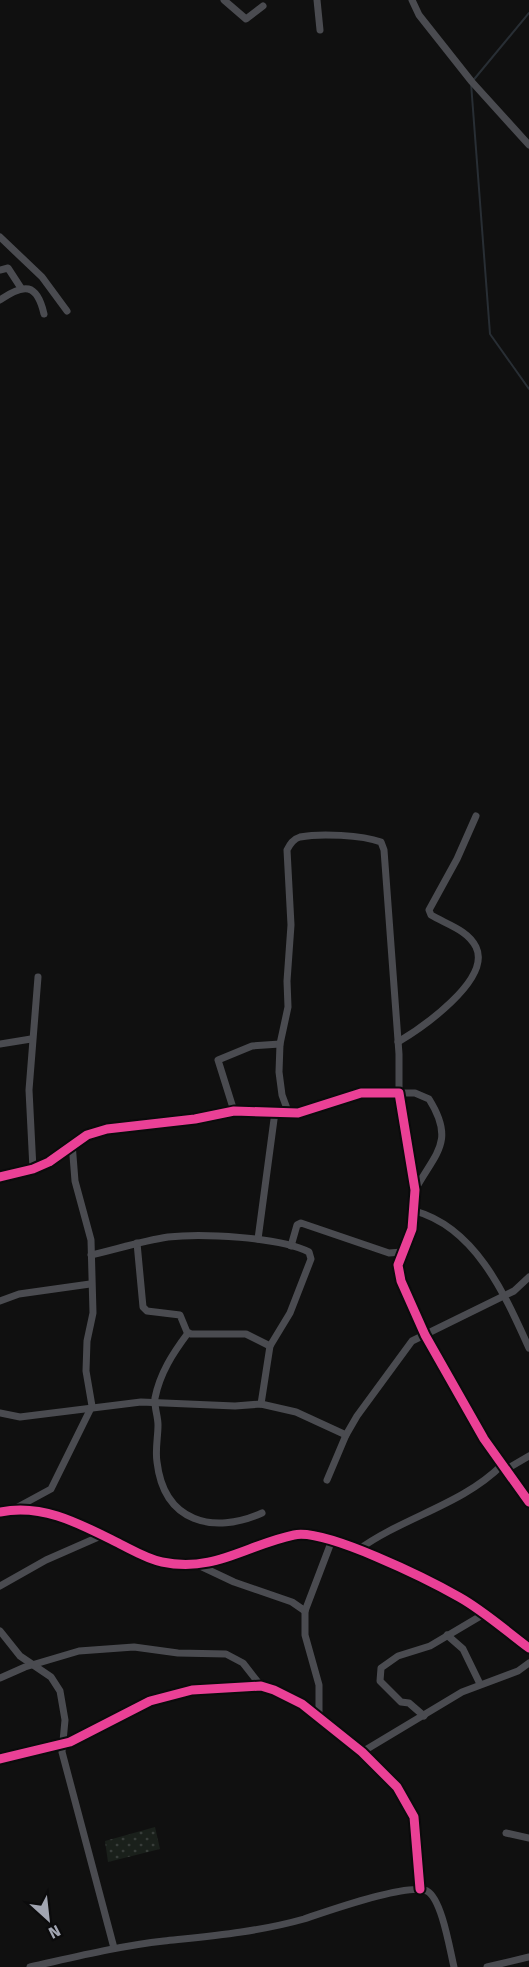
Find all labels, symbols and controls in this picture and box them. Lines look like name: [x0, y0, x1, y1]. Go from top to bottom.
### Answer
north arrow: [18, 1889, 78, 1949]
text: N: [46, 1921, 64, 1943]

